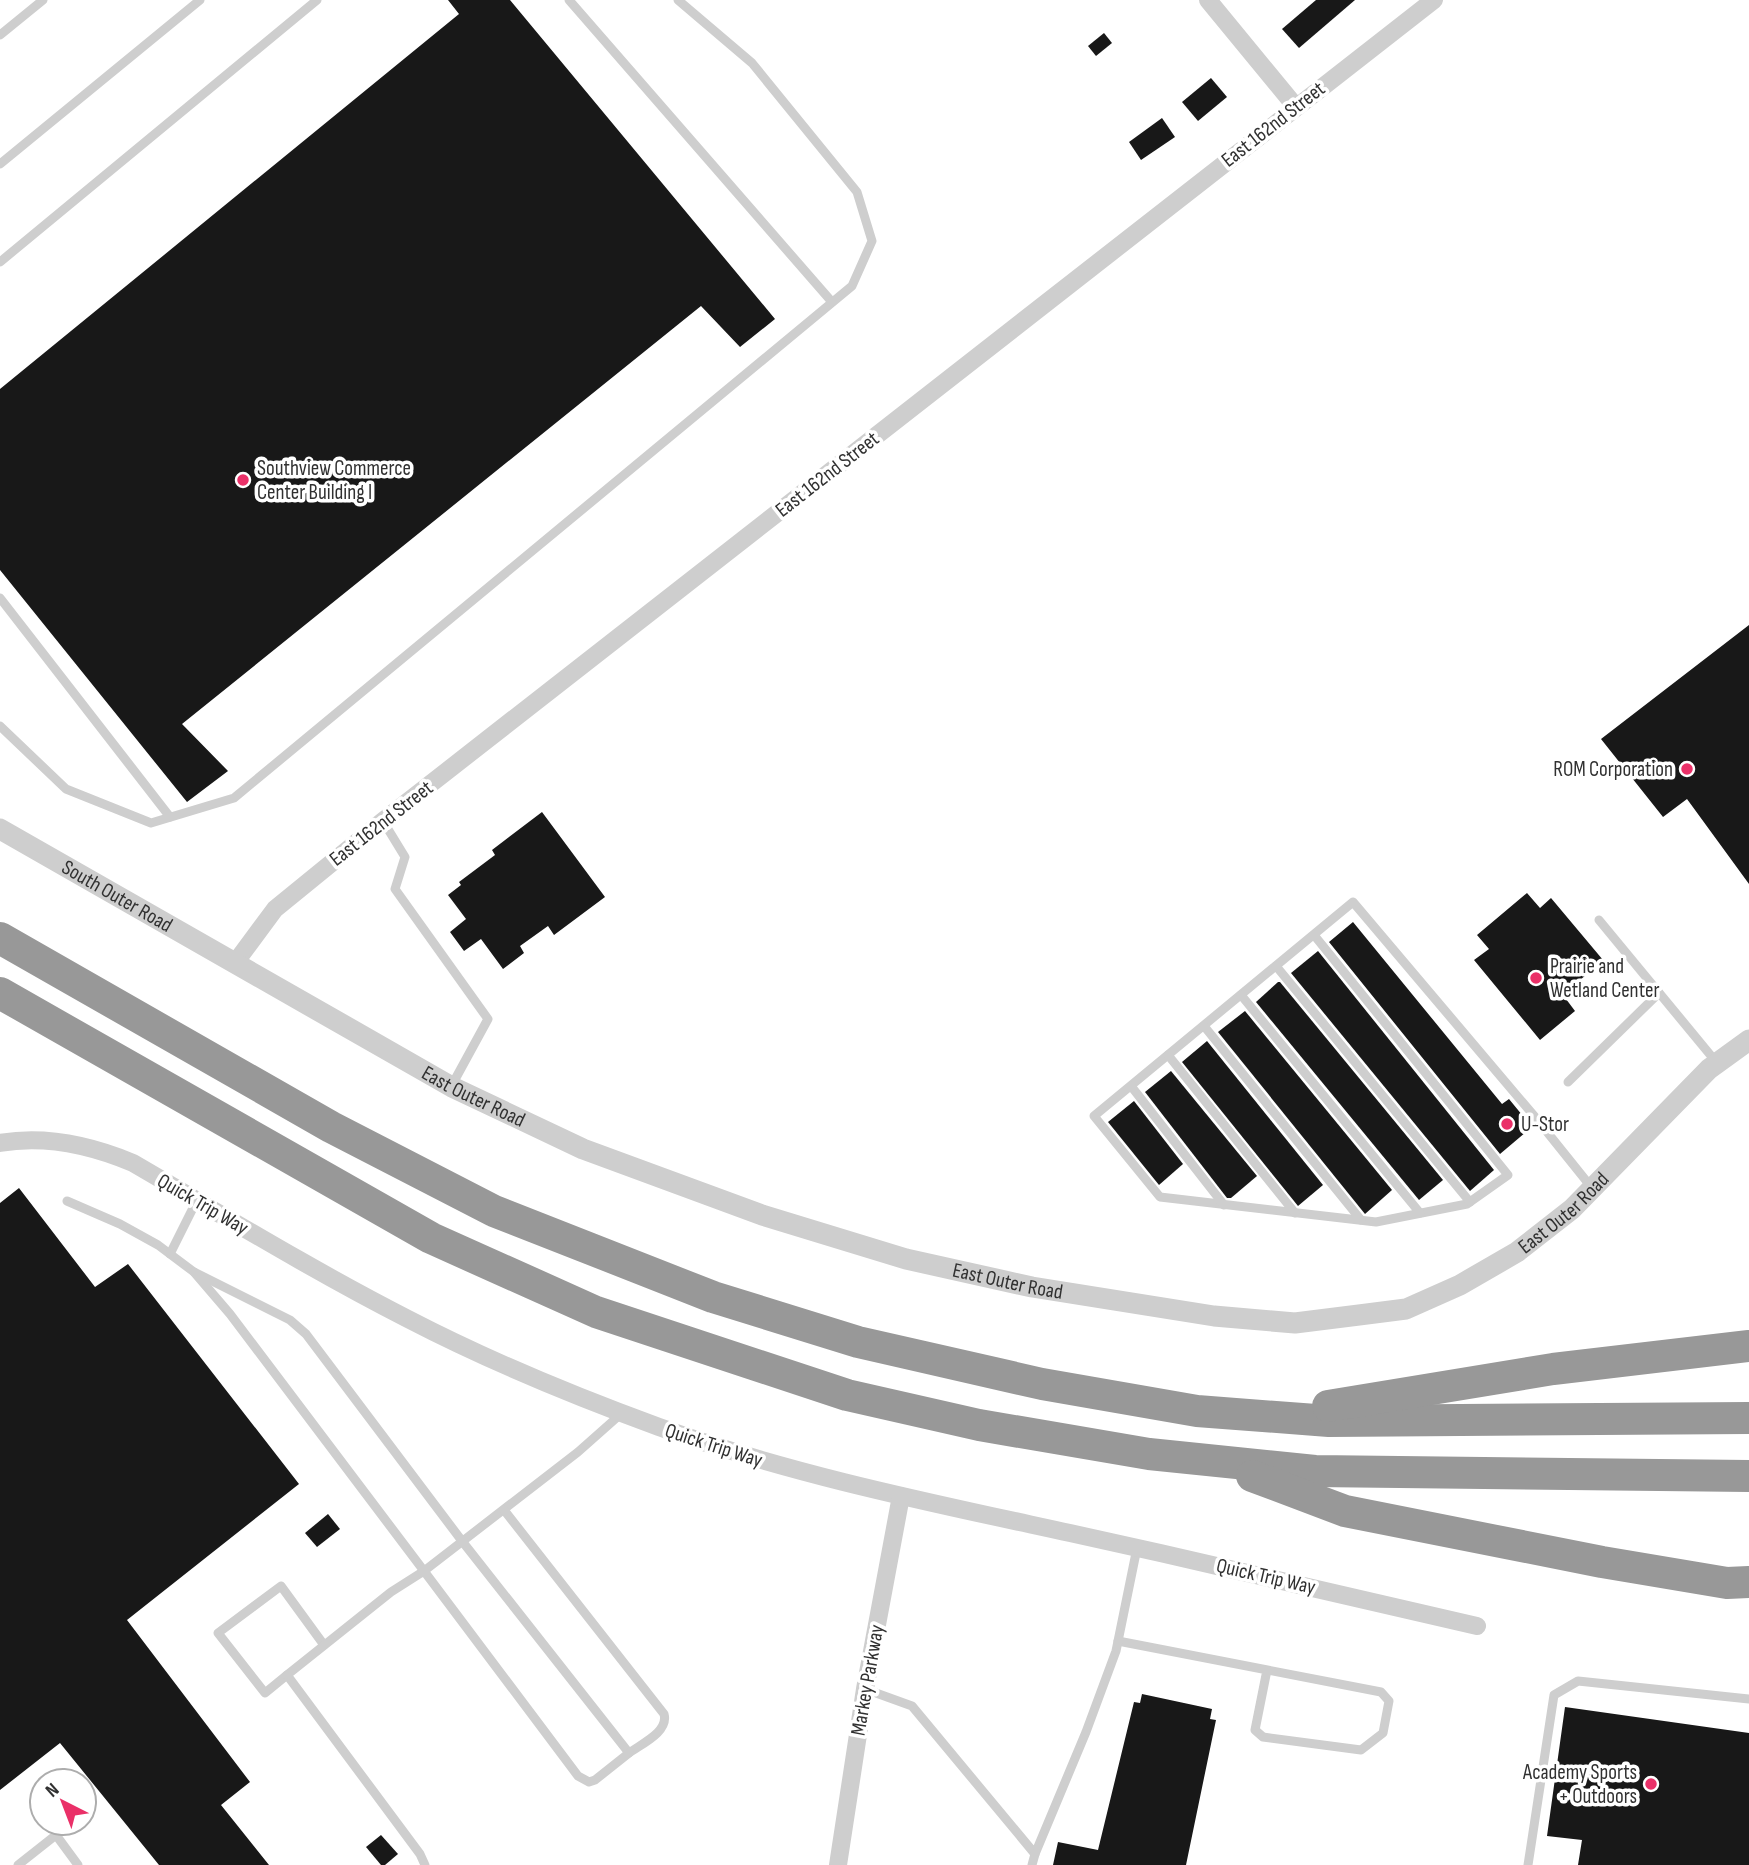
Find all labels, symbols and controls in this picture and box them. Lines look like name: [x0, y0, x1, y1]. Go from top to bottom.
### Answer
street label: East 162nd Street: [1217, 76, 1330, 173]
street label: East 162nd Street: [771, 426, 884, 523]
place label: Southview Commerce Center Building I: [257, 456, 411, 505]
marker: Southview Commerce Center Building I: [235, 472, 251, 488]
place label: ROM Corporation: [1553, 757, 1673, 782]
marker: ROM Corporation: [1679, 761, 1695, 777]
street label: East 162nd Street: [325, 775, 438, 872]
street label: South Outer Road: [57, 855, 177, 938]
place label: Prairie and Wetland Center: [1550, 954, 1659, 1003]
marker: Prairie and Wetland Center: [1528, 970, 1544, 986]
street label: East Outer Road: [417, 1060, 529, 1133]
place label: U-Stor: [1521, 1112, 1569, 1137]
marker: U-Stor: [1499, 1116, 1515, 1132]
street label: East Outer Road: [1513, 1167, 1614, 1259]
street label: Quick Trip Way: [153, 1168, 253, 1240]
street label: East Outer Road: [950, 1258, 1065, 1305]
street label: Quick Trip Way: [662, 1418, 766, 1473]
street label: Quick Trip Way: [1214, 1553, 1318, 1600]
street label: Markey Parkway: [845, 1623, 890, 1738]
place label: Academy Sports + Outdoors: [1522, 1760, 1637, 1809]
north arrow: [28, 1767, 98, 1837]
marker: Academy Sports + Outdoors: [1643, 1776, 1659, 1792]
text: N: [41, 1779, 64, 1802]

